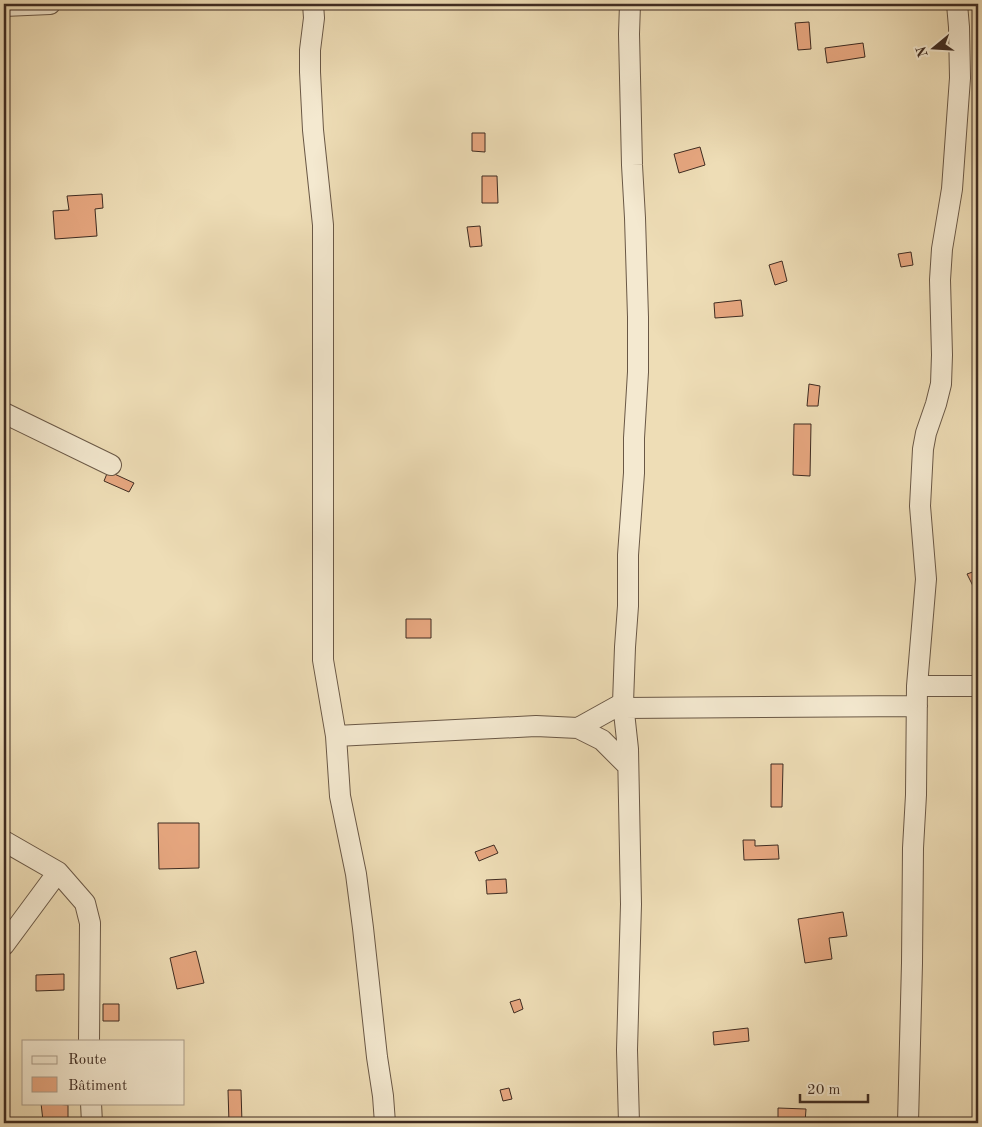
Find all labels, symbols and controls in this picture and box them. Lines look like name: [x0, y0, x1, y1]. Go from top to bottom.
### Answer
north arrow: [910, 22, 960, 72]
text: N: [914, 44, 931, 59]
legend: [22, 1040, 185, 1104]
text: Route: [68, 1053, 106, 1068]
scale bar: [800, 1072, 867, 1104]
text: Bâtiment: [68, 1079, 127, 1094]
text: 20 m: [807, 1083, 841, 1098]

